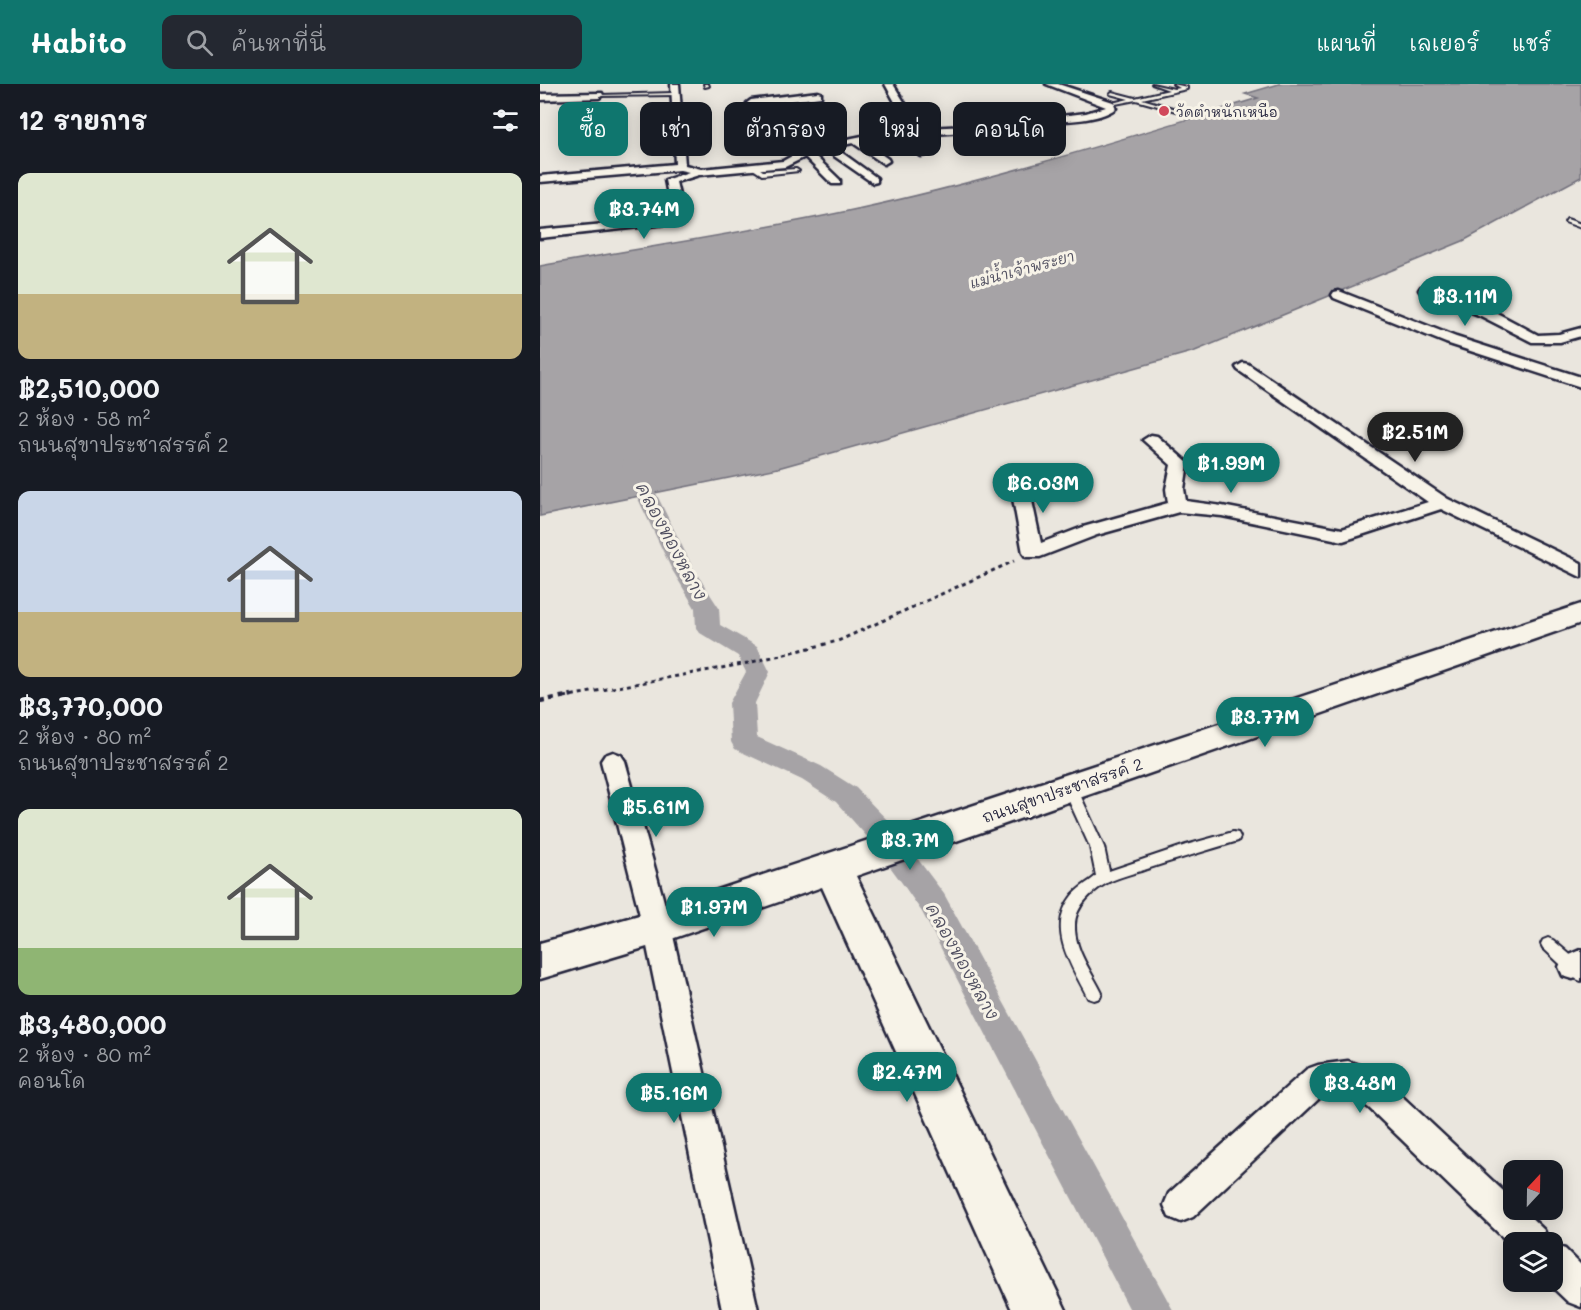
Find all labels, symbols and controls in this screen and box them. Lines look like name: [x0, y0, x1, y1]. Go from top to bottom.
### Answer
search box: [162, 15, 582, 69]
text: Habito: [30, 24, 126, 60]
icon: search: [183, 26, 216, 59]
text: ค้นหาที่นี่: [231, 28, 326, 57]
text: แผนที่: [1317, 29, 1376, 56]
text: เลเยอร์: [1409, 29, 1479, 56]
text: แชร์: [1512, 29, 1551, 56]
chip: ซื้อ: [558, 102, 628, 156]
chip: เช่า: [640, 102, 712, 156]
chip: ตัวกรอง: [724, 102, 847, 156]
chip: ใหม่: [859, 102, 941, 156]
chip: คอนโด: [953, 102, 1066, 156]
place label: วัดตำหนักเหนือ: [1176, 102, 1278, 121]
text: 12 รายการ: [18, 103, 147, 137]
icon: filters: [489, 104, 522, 137]
marker: วัดตำหนักเหนือ: [1157, 104, 1171, 118]
pin: ฿3.74M: [595, 189, 693, 240]
text: ฿3.74M: [608, 195, 680, 221]
icon: home: [216, 212, 324, 320]
water label: แม่น้ำเจ้าพระยา: [967, 243, 1076, 293]
pin: ฿3.11M: [1416, 276, 1514, 327]
text: ฿3.11M: [1432, 282, 1498, 308]
text: ฿2,510,000: [18, 371, 160, 405]
text: 2 ห้อง · 58 m²: [18, 405, 150, 431]
pin: ฿2.51M: [1366, 412, 1464, 463]
text: ฿2.51M: [1381, 418, 1449, 444]
text: ถนนสุขาประชาสรรค์ 2: [18, 431, 229, 457]
pin: ฿1.99M: [1182, 443, 1280, 494]
text: ฿1.99M: [1197, 449, 1265, 475]
pin: ฿6.03M: [994, 463, 1092, 514]
text: ฿6.03M: [1007, 469, 1079, 495]
water label: คลองทองหลาง: [631, 478, 713, 604]
icon: home: [216, 530, 324, 638]
text: ฿3,770,000: [18, 689, 163, 723]
pin: ฿3.77M: [1216, 697, 1314, 748]
text: ฿3.77M: [1230, 703, 1300, 729]
text: 2 ห้อง · 80 m²: [18, 723, 151, 749]
text: ถนนสุขาประชาสรรค์ 2: [18, 749, 229, 775]
street label: ถนนสุขาประชาสรรค์ 2: [979, 752, 1146, 830]
pin: ฿5.61M: [607, 787, 705, 838]
text: ฿5.61M: [622, 793, 690, 819]
pin: ฿3.7M: [868, 820, 952, 871]
text: ฿3.7M: [881, 826, 939, 852]
icon: home: [216, 848, 324, 956]
pin: ฿1.97M: [665, 887, 763, 938]
text: ฿1.97M: [680, 893, 748, 919]
water label: คลองทองหลาง: [921, 898, 1005, 1024]
text: ฿3,480,000: [18, 1007, 167, 1041]
text: 2 ห้อง · 80 m²: [18, 1041, 151, 1067]
pin: ฿2.47M: [858, 1052, 956, 1103]
text: ฿2.47M: [872, 1058, 942, 1084]
pin: ฿3.48M: [1311, 1063, 1409, 1114]
text: คอนโด: [18, 1067, 86, 1093]
text: ฿3.48M: [1324, 1069, 1396, 1095]
pin: ฿5.16M: [625, 1073, 723, 1124]
text: ฿5.16M: [640, 1079, 708, 1105]
north arrow: [1503, 1160, 1563, 1220]
map controls: [1503, 1160, 1563, 1292]
button: layers: [1503, 1232, 1563, 1292]

